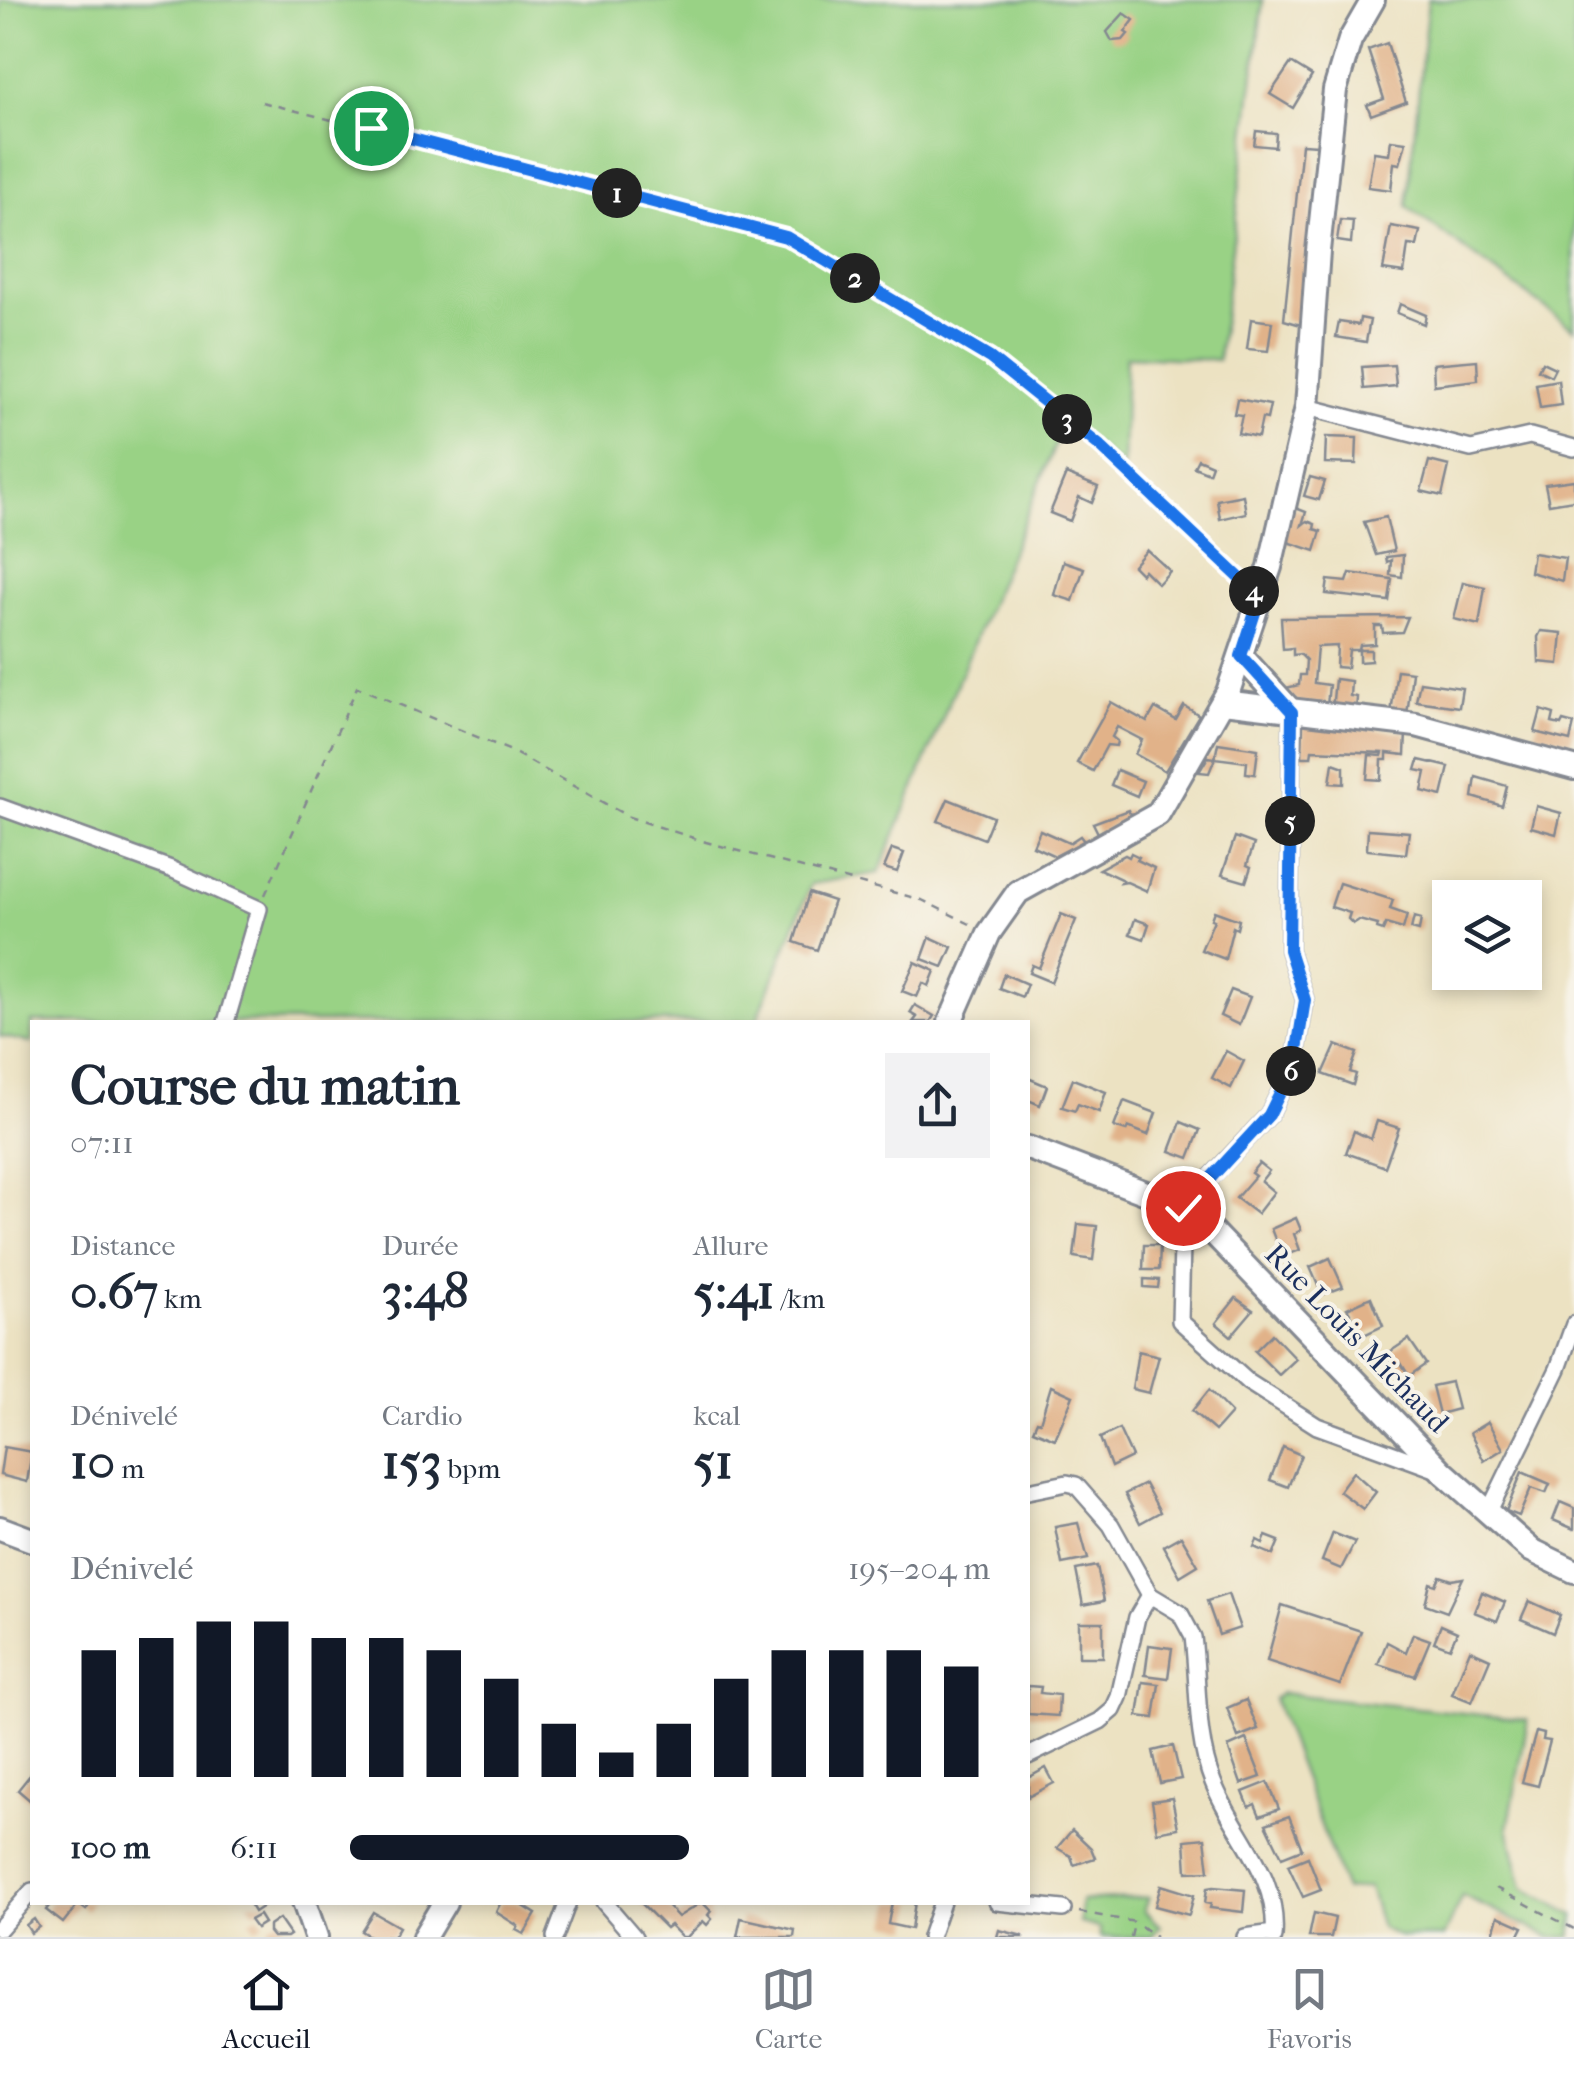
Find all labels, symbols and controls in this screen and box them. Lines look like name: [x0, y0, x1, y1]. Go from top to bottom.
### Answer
pin: [329, 86, 414, 171]
icon: arrive: [344, 101, 399, 156]
pin: 1: [592, 168, 642, 218]
text: 1: [612, 176, 622, 209]
pin: 2: [830, 253, 880, 303]
text: 2: [848, 261, 862, 294]
pin: 3: [1042, 394, 1092, 444]
text: 3: [1061, 402, 1073, 435]
pin: 4: [1229, 566, 1279, 616]
text: 4: [1246, 574, 1262, 607]
pin: 5: [1265, 796, 1315, 846]
text: 5: [1284, 804, 1296, 837]
map controls: [1432, 880, 1542, 990]
button: layers: [1432, 880, 1542, 990]
pin: 6: [1266, 1046, 1316, 1096]
button: share: [885, 1053, 990, 1158]
text: Course du matin: [70, 1054, 460, 1118]
text: 6: [1283, 1054, 1299, 1087]
text: 07:11: [70, 1124, 134, 1161]
pin: [1141, 1166, 1226, 1251]
icon: check: [1156, 1181, 1211, 1236]
text: Distance: [70, 1229, 175, 1262]
text: Durée: [382, 1229, 458, 1262]
text: Allure: [693, 1229, 768, 1262]
street label: Rue Louis Michaud: [1258, 1237, 1456, 1441]
text: 0.67: [70, 1262, 158, 1321]
text: 3:48: [382, 1262, 469, 1321]
text: 5:41: [693, 1262, 774, 1321]
text: km: [158, 1282, 202, 1315]
text: /km: [774, 1282, 825, 1315]
text: Dénivelé: [70, 1399, 178, 1432]
text: Cardio: [382, 1399, 463, 1432]
text: kcal: [693, 1399, 740, 1432]
text: 10: [70, 1432, 115, 1491]
text: 153: [382, 1432, 441, 1491]
text: 51: [693, 1432, 733, 1491]
text: m: [115, 1452, 144, 1485]
text: bpm: [441, 1452, 500, 1485]
text: Dénivelé: [70, 1550, 193, 1587]
text: 195–204 m: [848, 1550, 990, 1587]
text: 100 m: [70, 1829, 150, 1866]
text: 6:11: [230, 1829, 278, 1866]
tab: Accueil: [222, 1962, 311, 2055]
tab: Carte: [755, 1962, 822, 2055]
tab: Favoris: [1267, 1962, 1352, 2055]

